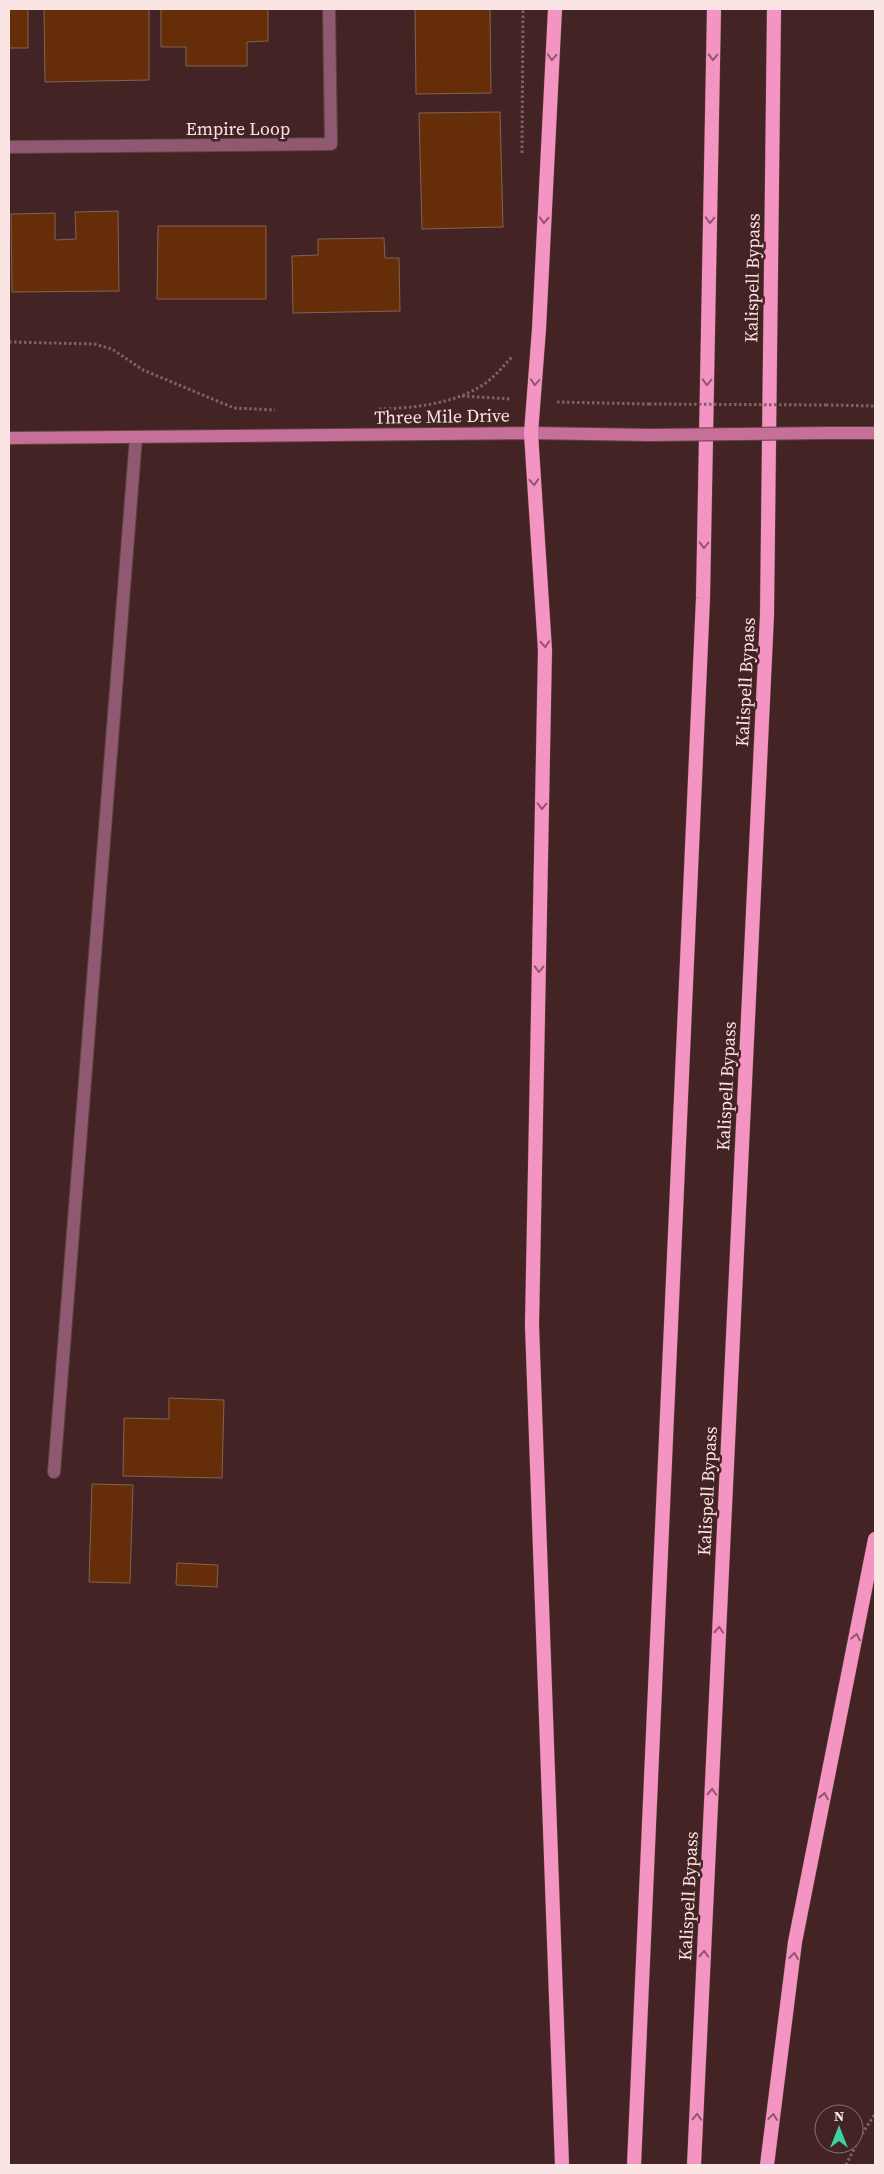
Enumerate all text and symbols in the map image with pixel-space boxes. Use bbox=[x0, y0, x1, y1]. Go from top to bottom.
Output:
one-way arrow bbox=[547, 54, 558, 62]
one-way arrow bbox=[708, 54, 718, 62]
street label: Empire Loop bbox=[186, 116, 290, 141]
street label: Kalispell Bypass bbox=[738, 213, 766, 343]
one-way arrow bbox=[538, 216, 549, 224]
one-way arrow bbox=[705, 216, 715, 224]
one-way arrow bbox=[530, 378, 541, 386]
one-way arrow bbox=[701, 379, 712, 387]
street label: Three Mile Drive bbox=[374, 402, 510, 430]
one-way arrow bbox=[529, 478, 540, 486]
one-way arrow bbox=[698, 541, 709, 549]
street label: Kalispell Bypass bbox=[729, 617, 761, 747]
one-way arrow bbox=[539, 640, 550, 648]
one-way arrow bbox=[537, 803, 547, 811]
one-way arrow bbox=[534, 965, 544, 973]
street label: Kalispell Bypass bbox=[710, 1021, 742, 1151]
street label: Kalispell Bypass bbox=[691, 1426, 723, 1556]
one-way arrow bbox=[714, 1625, 725, 1633]
one-way arrow bbox=[850, 1632, 861, 1641]
one-way arrow bbox=[706, 1788, 717, 1796]
one-way arrow bbox=[819, 1792, 829, 1801]
street label: Kalispell Bypass bbox=[672, 1831, 704, 1961]
one-way arrow bbox=[699, 1950, 710, 1958]
one-way arrow bbox=[788, 1951, 799, 1959]
north arrow bbox=[814, 2104, 864, 2154]
text: N bbox=[834, 2106, 844, 2126]
one-way arrow bbox=[691, 2112, 702, 2120]
one-way arrow bbox=[767, 2113, 778, 2121]

